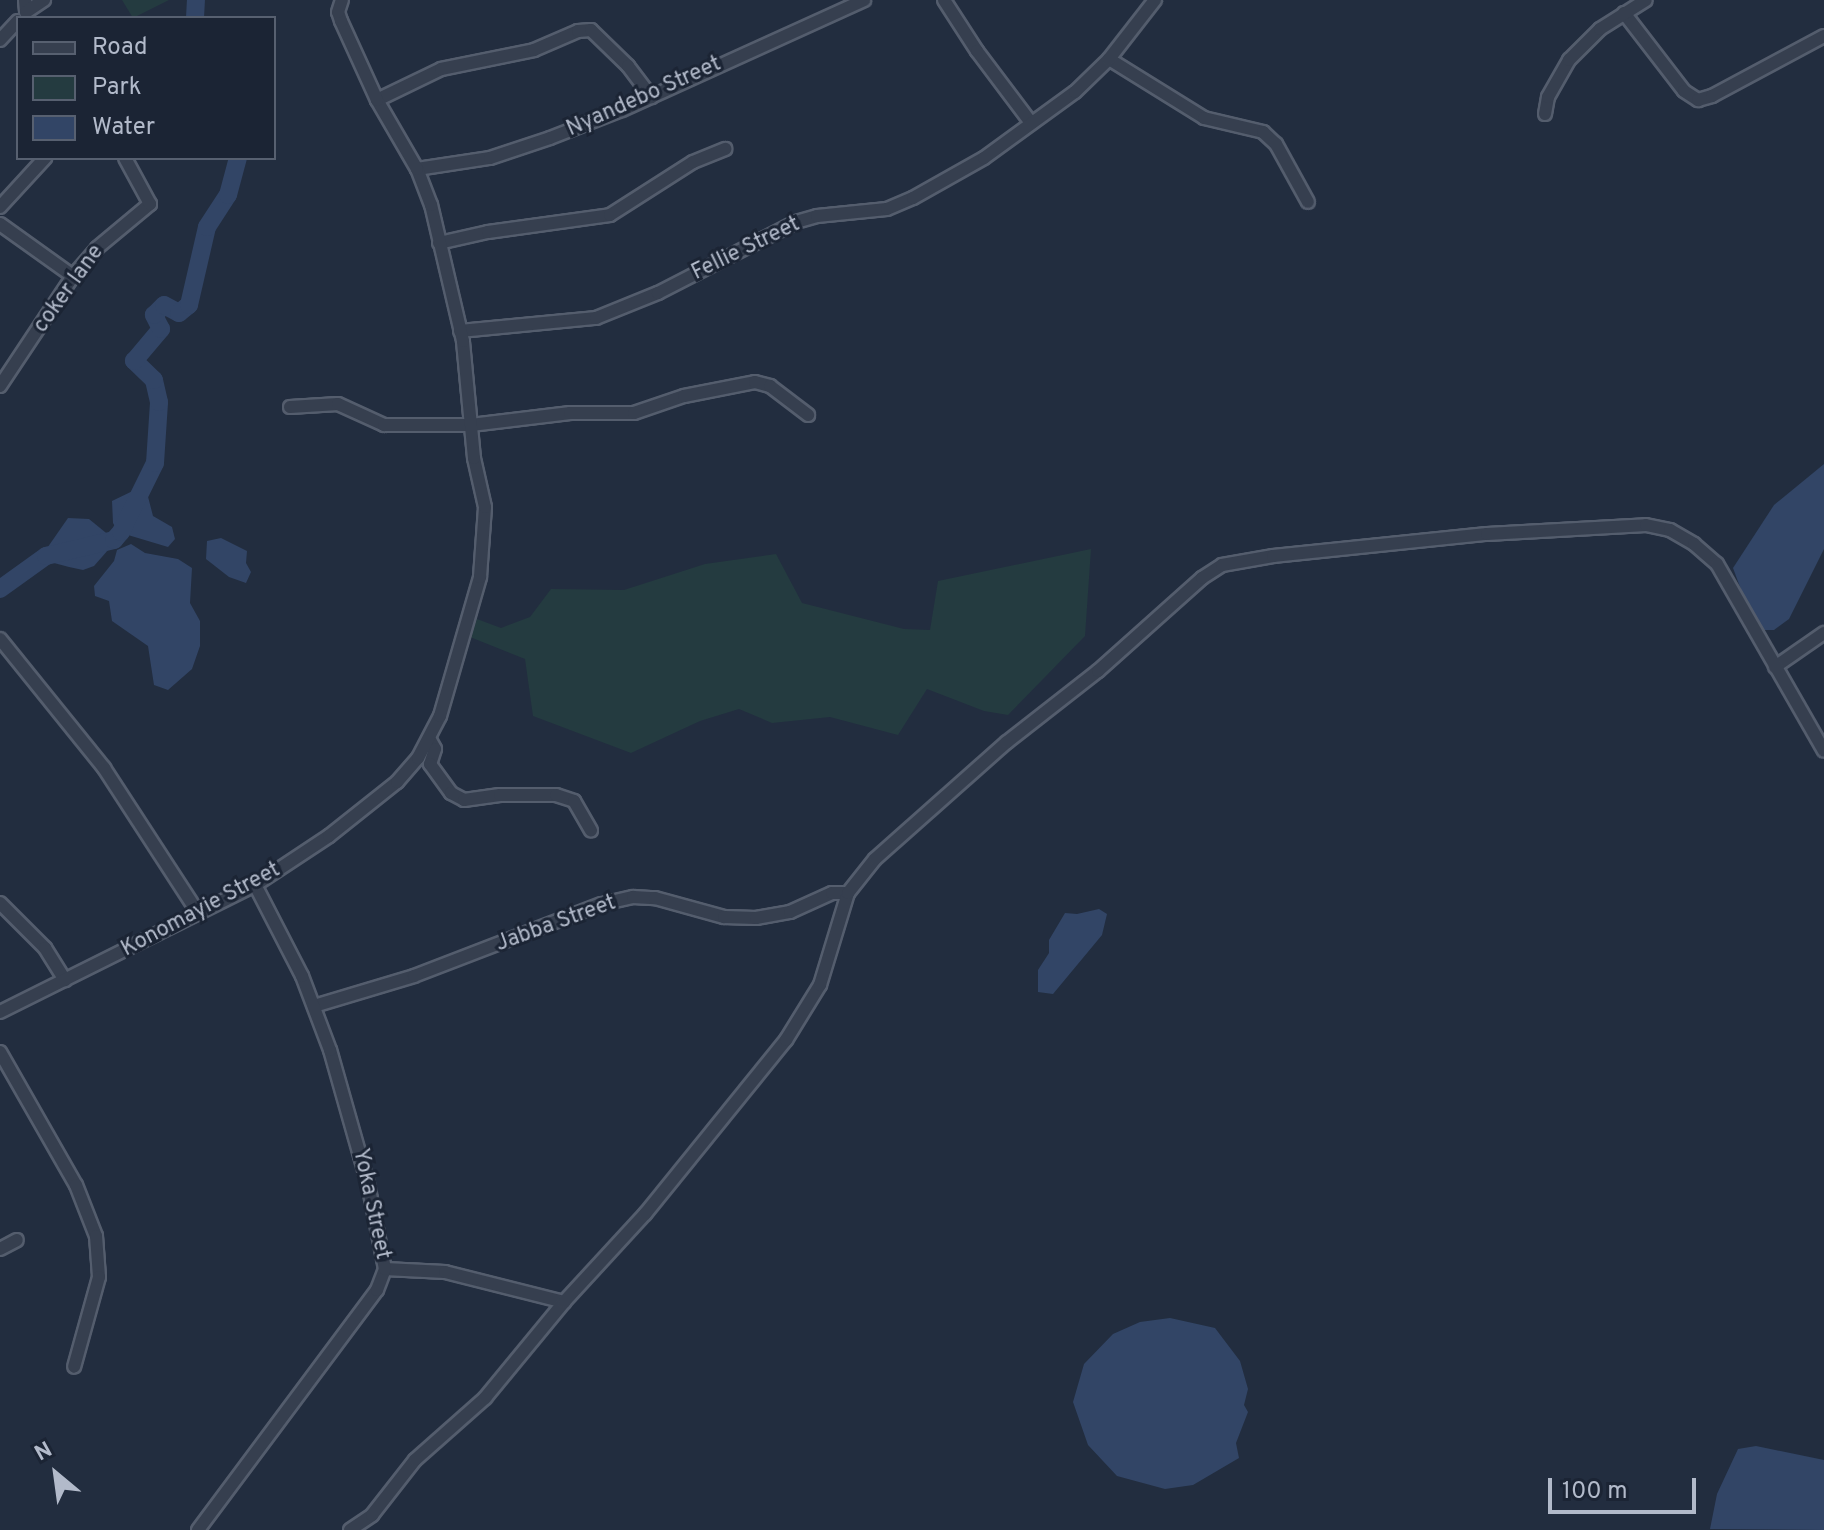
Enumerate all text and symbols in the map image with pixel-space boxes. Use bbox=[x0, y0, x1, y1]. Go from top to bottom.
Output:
legend bbox=[16, 16, 276, 160]
text: Road bbox=[92, 33, 148, 63]
street label: Nyandebo Street bbox=[563, 51, 725, 143]
text: Park bbox=[92, 73, 142, 103]
text: Water bbox=[92, 113, 155, 143]
street label: Fellie Street bbox=[688, 211, 804, 287]
street label: coker lane bbox=[28, 240, 110, 338]
street label: Konomayie Street bbox=[117, 857, 285, 963]
street label: Jabba Street bbox=[492, 890, 620, 958]
street label: Yoka Street bbox=[346, 1146, 396, 1262]
north arrow bbox=[16, 1434, 96, 1514]
text: N bbox=[31, 1437, 58, 1468]
scale bar bbox=[1552, 1462, 1700, 1512]
text: 100 m bbox=[1562, 1477, 1628, 1507]

